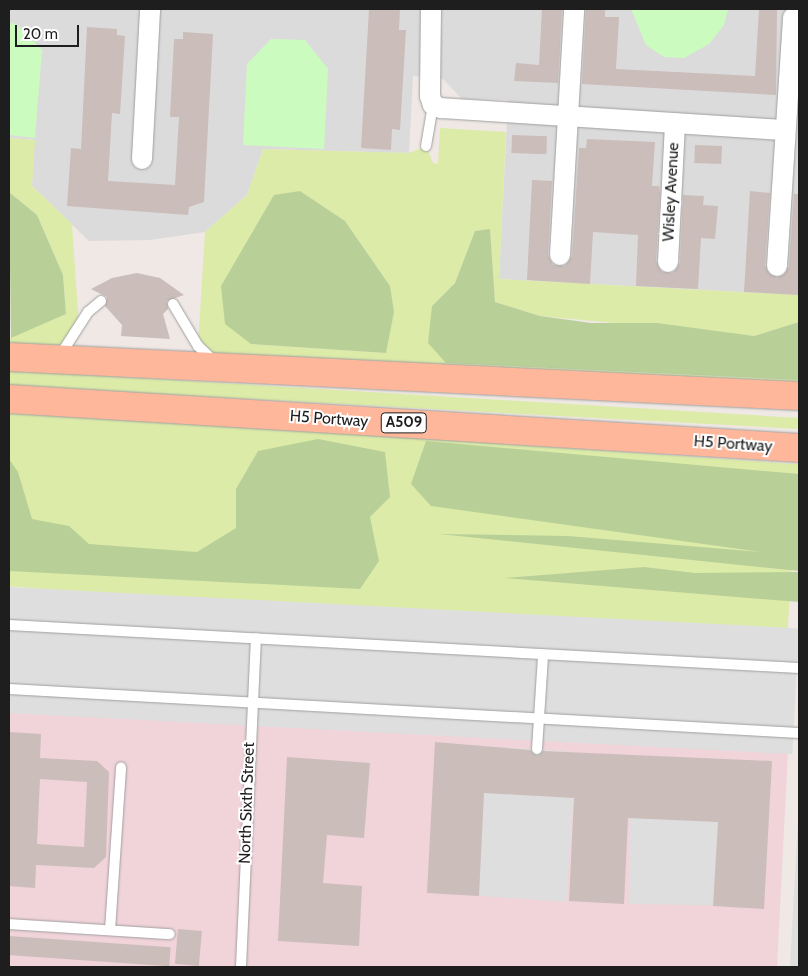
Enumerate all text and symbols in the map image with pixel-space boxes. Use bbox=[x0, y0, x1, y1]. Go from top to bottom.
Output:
scale bar bbox=[18, 15, 81, 47]
text: 20 m bbox=[23, 25, 58, 43]
street label: Wisley Avenue bbox=[659, 142, 683, 242]
street label: H5 Portway bbox=[289, 407, 369, 431]
road number: A509 bbox=[380, 410, 428, 436]
street label: H5 Portway bbox=[693, 432, 773, 456]
street label: North Sixth Street bbox=[235, 742, 259, 864]

